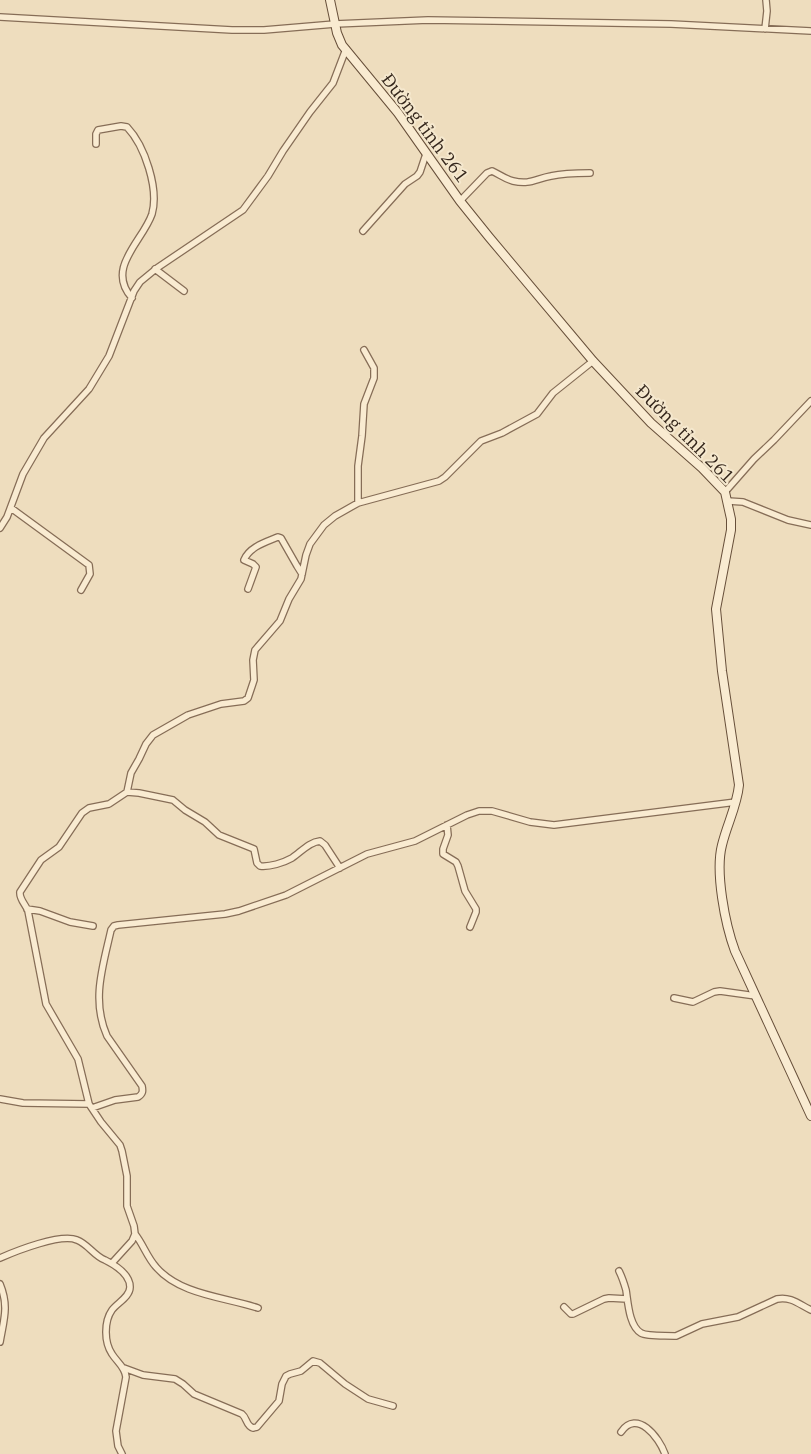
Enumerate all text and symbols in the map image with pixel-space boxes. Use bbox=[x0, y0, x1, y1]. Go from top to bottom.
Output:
street label: Đường tỉnh 261 bbox=[377, 69, 474, 187]
street label: Đường tỉnh 261 bbox=[631, 379, 740, 488]

